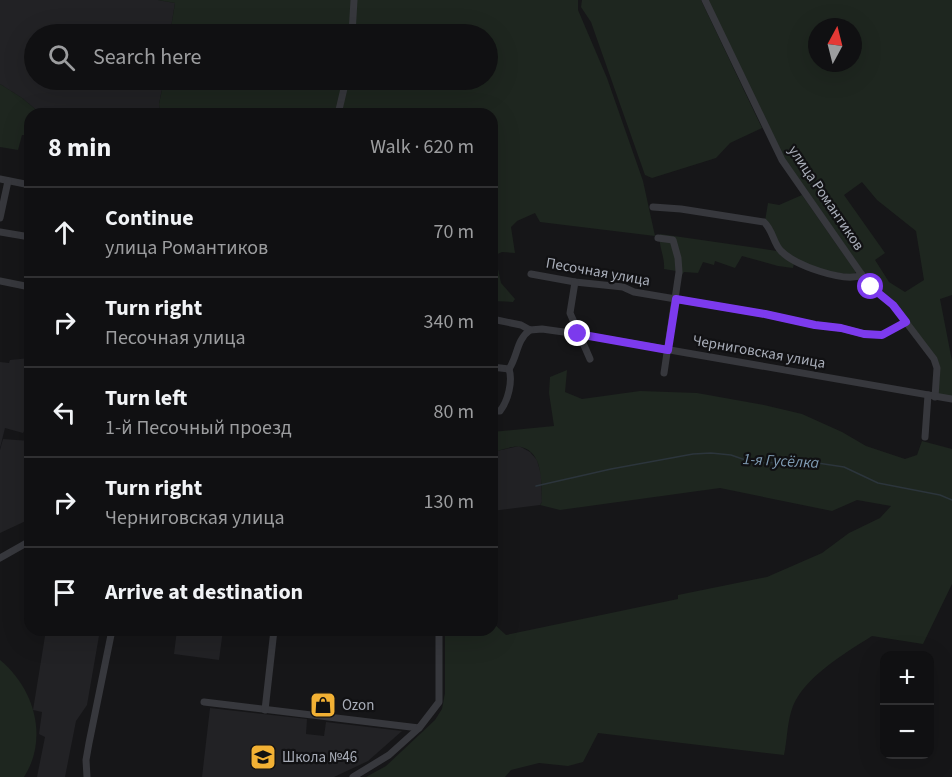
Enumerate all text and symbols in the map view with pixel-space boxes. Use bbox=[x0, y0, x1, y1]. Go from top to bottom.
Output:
north arrow bbox=[808, 18, 862, 72]
search box bbox=[24, 24, 498, 90]
icon: search bbox=[45, 41, 78, 74]
text: Search here bbox=[93, 41, 201, 73]
text: 8 min bbox=[48, 129, 111, 166]
text: Walk · 620 m bbox=[370, 133, 474, 161]
street label: улица Романтиков bbox=[783, 141, 869, 255]
text: Continue bbox=[105, 202, 194, 234]
icon: ahead bbox=[48, 216, 81, 249]
text: 70 m bbox=[434, 218, 474, 246]
text: улица Романтиков bbox=[105, 234, 268, 262]
street label: Песочная улица bbox=[544, 253, 652, 291]
route start bbox=[857, 273, 883, 299]
text: Turn right bbox=[105, 292, 202, 324]
icon: right bbox=[48, 306, 81, 339]
text: 340 m bbox=[424, 308, 474, 336]
route end bbox=[564, 320, 590, 346]
text: Песочная улица bbox=[105, 324, 246, 352]
street label: Черниговская улица bbox=[691, 330, 827, 374]
text: Turn left bbox=[105, 382, 187, 414]
icon: left bbox=[48, 396, 81, 429]
text: 80 m bbox=[434, 398, 474, 426]
text: 1-й Песочный проезд bbox=[105, 414, 292, 442]
water label: 1-я Гусёлка bbox=[742, 448, 820, 474]
text: Turn right bbox=[105, 472, 202, 504]
icon: right bbox=[48, 486, 81, 519]
text: 130 m bbox=[424, 488, 474, 516]
text: Черниговская улица bbox=[105, 504, 285, 532]
icon: arrive bbox=[48, 576, 81, 609]
text: Arrive at destination bbox=[105, 576, 303, 608]
map controls bbox=[880, 651, 934, 759]
button: + bbox=[880, 651, 934, 705]
shop icon: Ozon bbox=[308, 690, 338, 720]
place label: Ozon bbox=[342, 695, 374, 716]
button: − bbox=[880, 705, 934, 759]
school or university icon: Школа №46 bbox=[248, 742, 278, 772]
place label: Школа №46 bbox=[282, 747, 357, 768]

